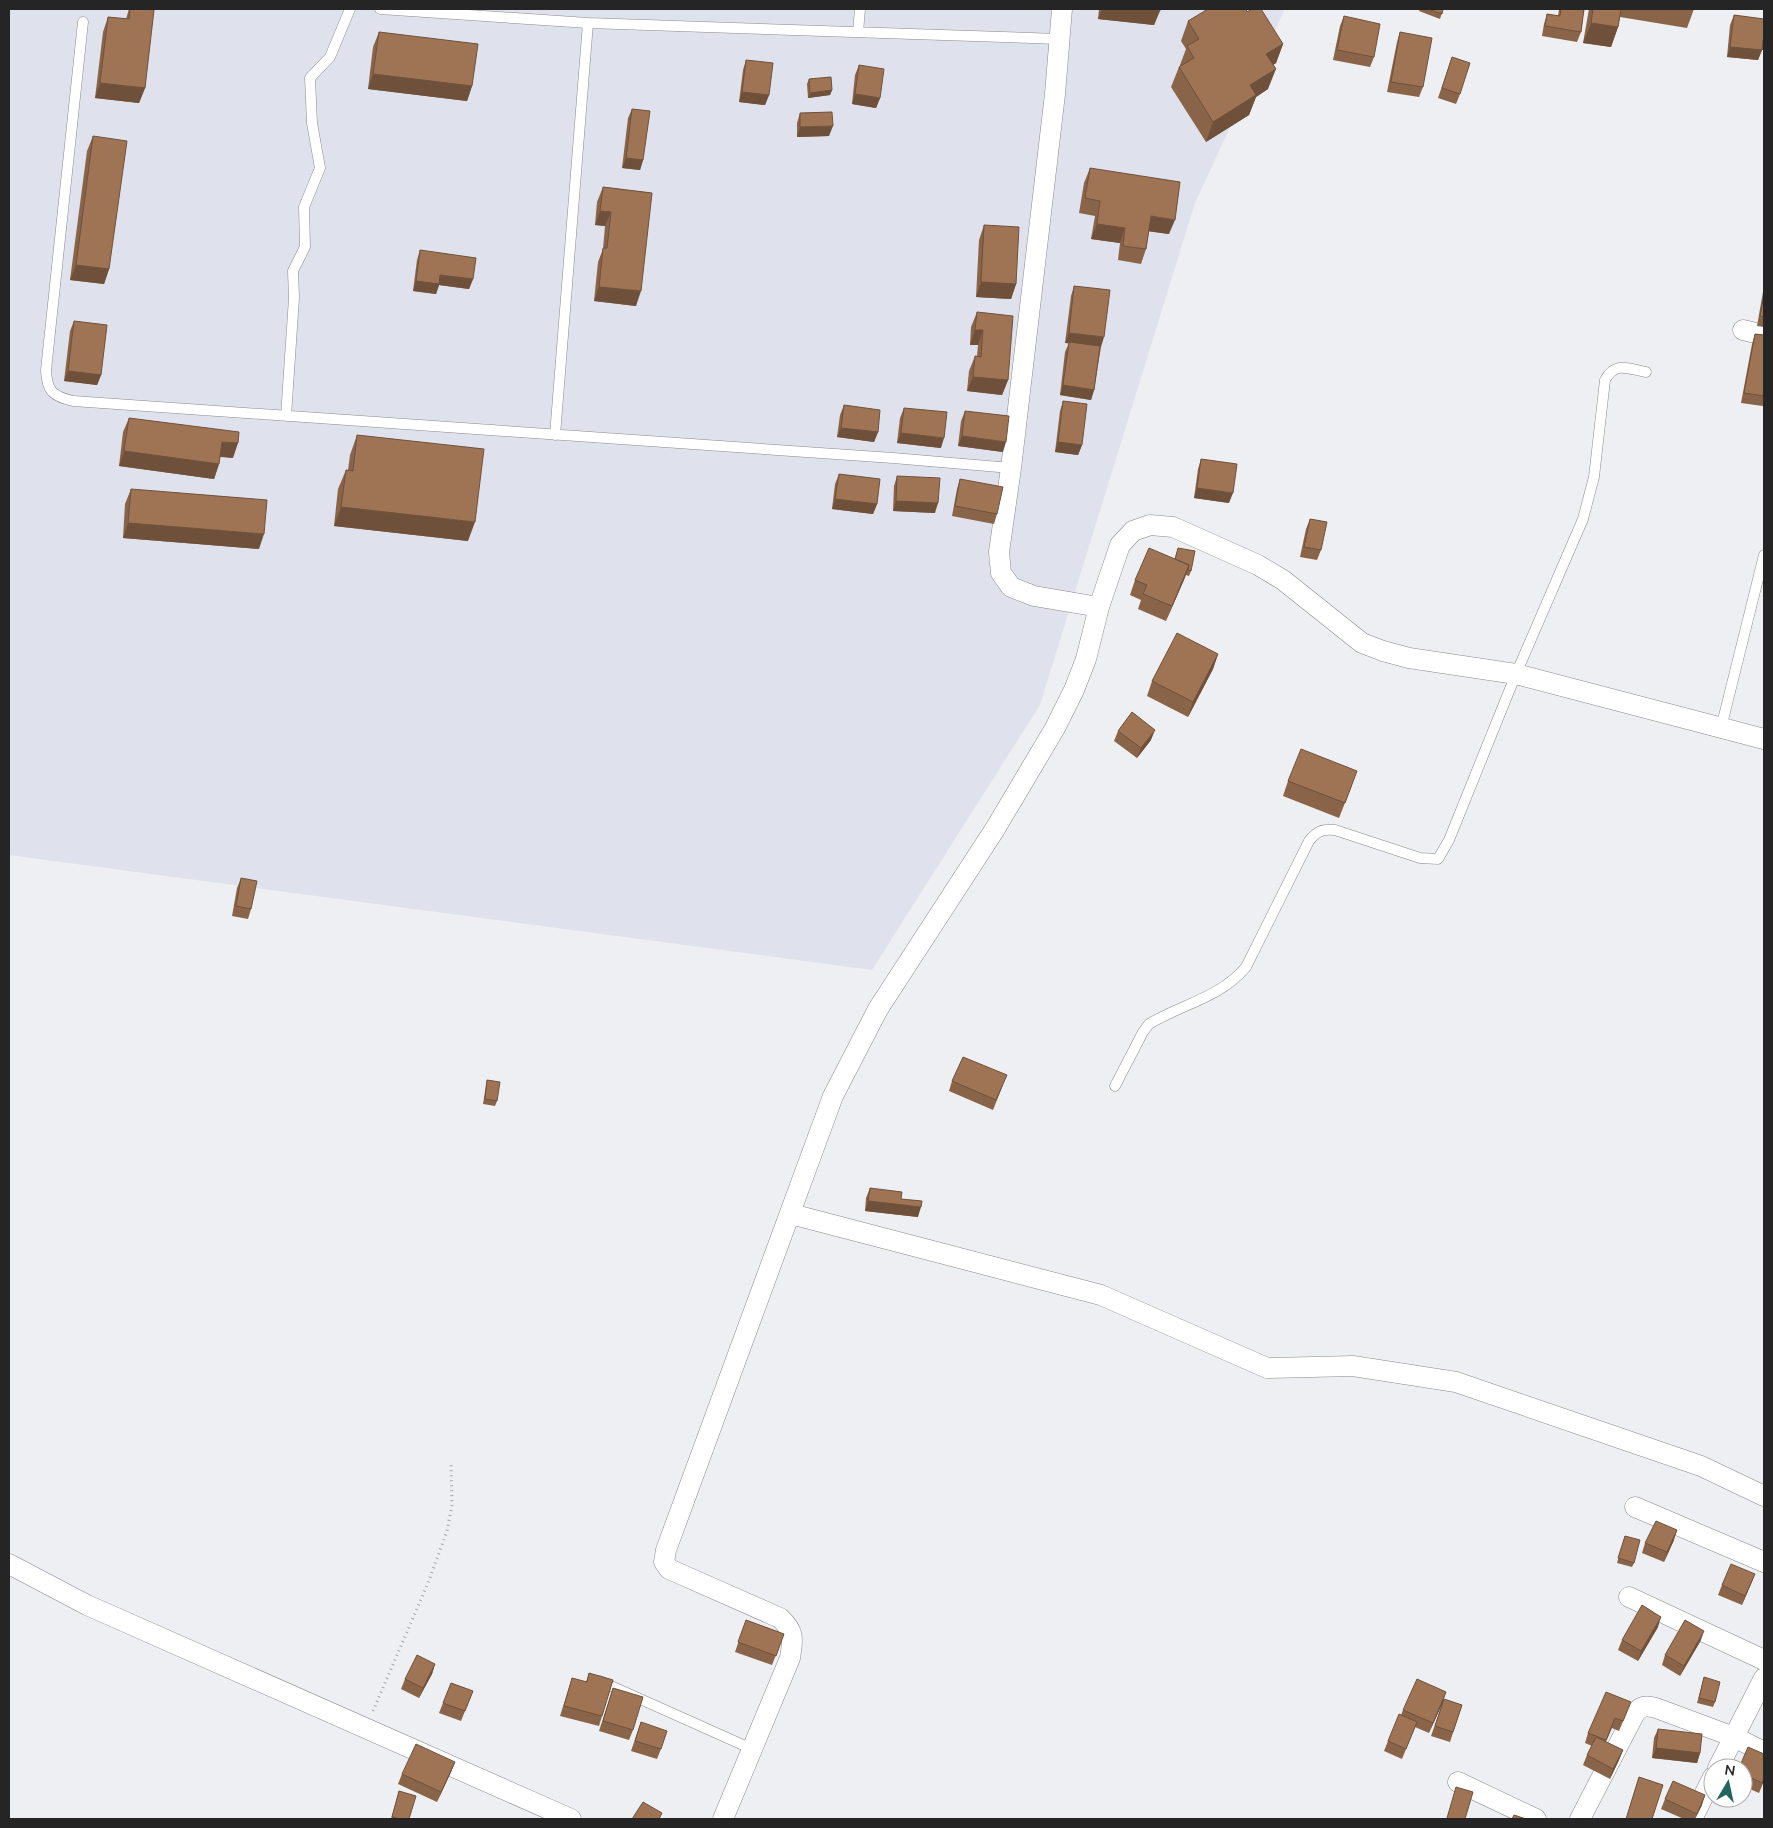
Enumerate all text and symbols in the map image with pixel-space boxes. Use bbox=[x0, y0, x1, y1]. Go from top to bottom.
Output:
north arrow bbox=[1703, 1758, 1753, 1808]
text: N bbox=[1723, 1760, 1737, 1780]

